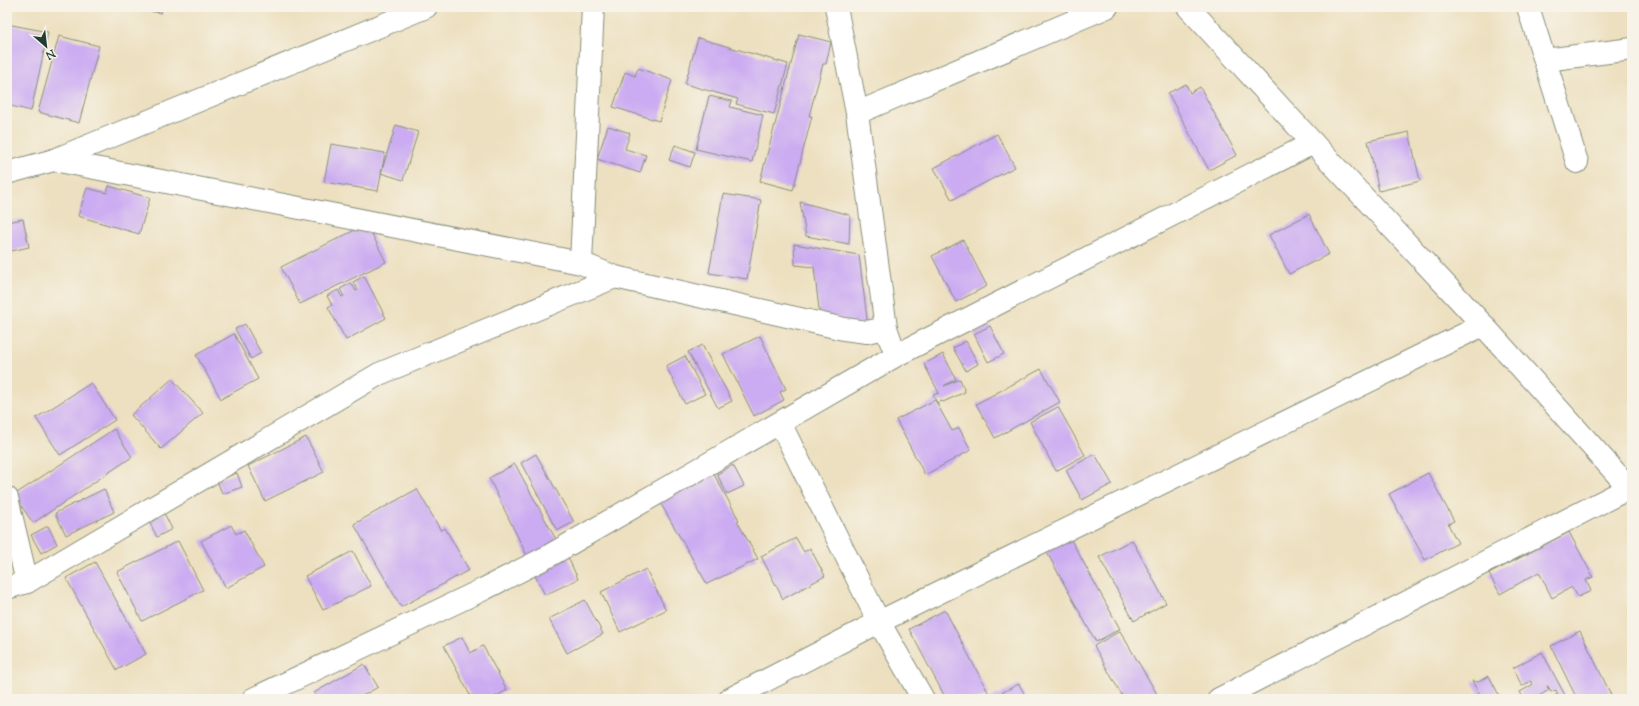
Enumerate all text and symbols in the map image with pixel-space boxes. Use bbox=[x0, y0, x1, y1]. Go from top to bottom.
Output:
north arrow bbox=[26, 26, 66, 66]
text: N bbox=[42, 44, 59, 63]

